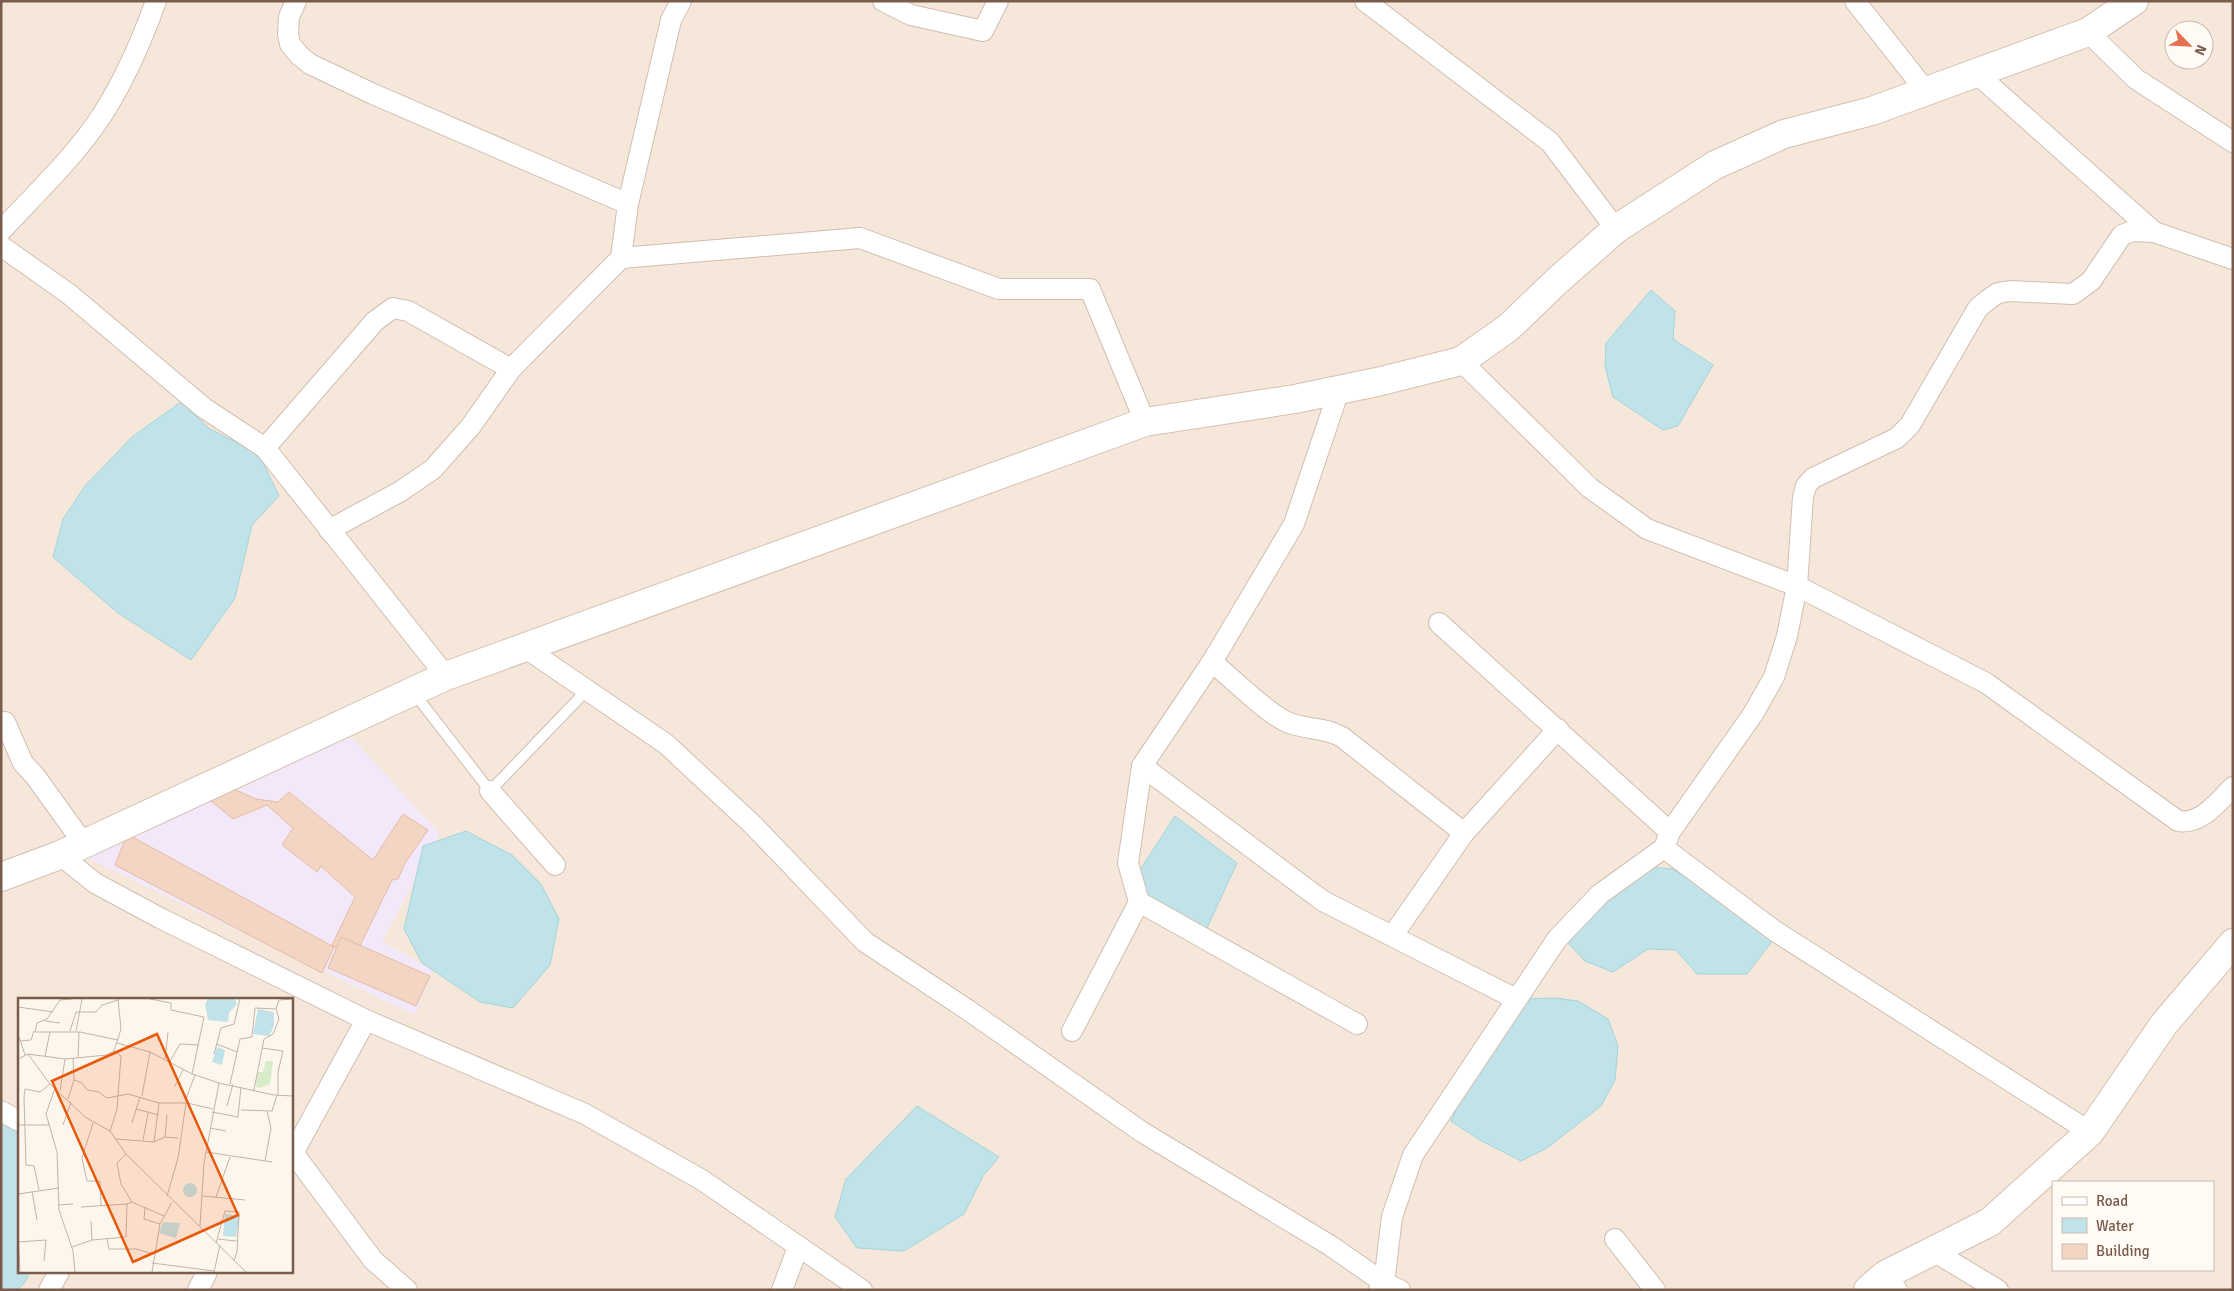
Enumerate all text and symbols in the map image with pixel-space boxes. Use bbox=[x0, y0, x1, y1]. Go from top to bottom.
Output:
north arrow bbox=[2164, 20, 2214, 70]
text: N bbox=[2191, 42, 2210, 58]
inset map bbox=[18, 998, 292, 1274]
legend bbox=[2052, 1181, 2214, 1271]
text: Road bbox=[2096, 1192, 2128, 1210]
text: Water bbox=[2096, 1217, 2134, 1235]
text: Building bbox=[2096, 1242, 2150, 1260]

